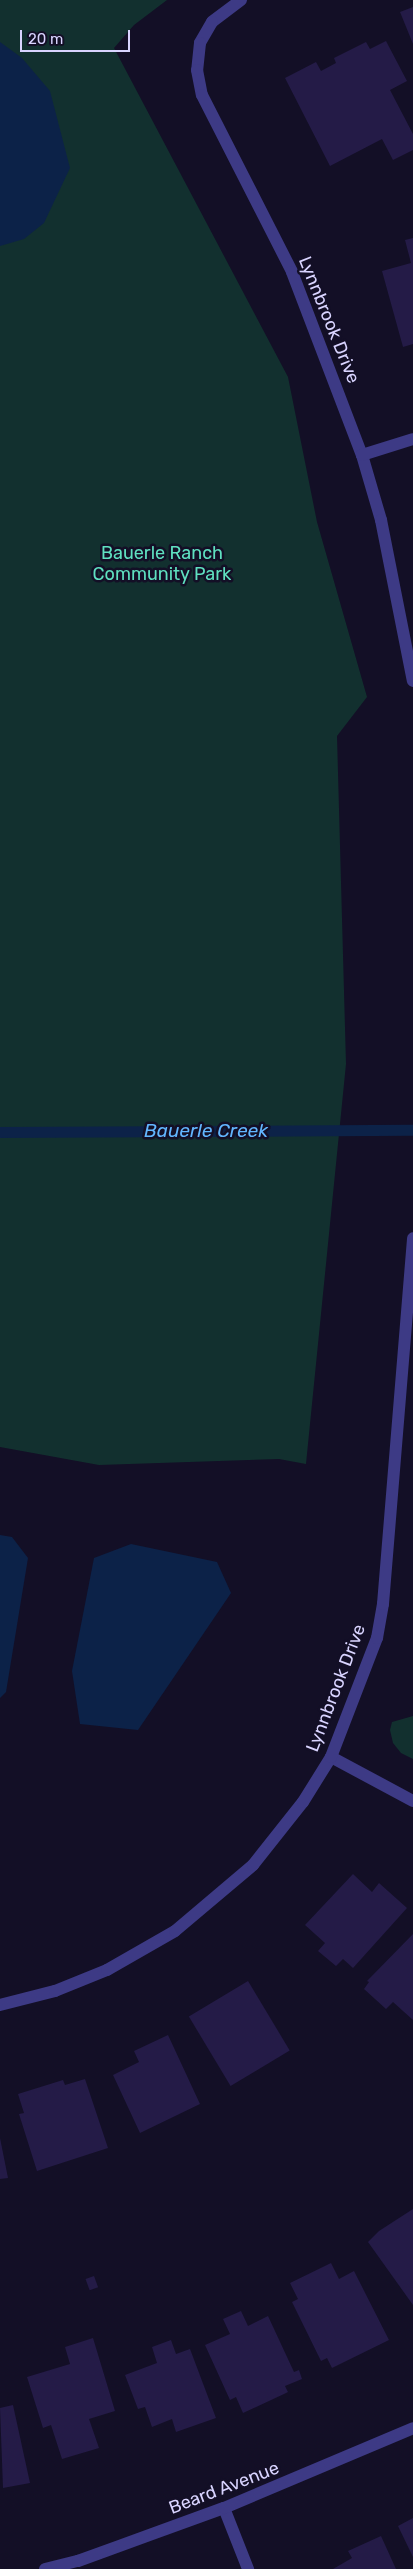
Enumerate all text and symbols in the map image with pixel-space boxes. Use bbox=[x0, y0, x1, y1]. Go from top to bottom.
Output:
scale bar bbox=[22, 20, 132, 52]
text: 20 m bbox=[28, 30, 63, 48]
street label: Lynnbrook Drive bbox=[294, 253, 364, 387]
park label: Bauerle Ranch Community Park bbox=[92, 543, 232, 586]
water label: Bauerle Creek bbox=[144, 1120, 268, 1142]
street label: Lynnbrook Drive bbox=[302, 1621, 370, 1755]
street label: Beard Avenue bbox=[166, 2457, 282, 2519]

